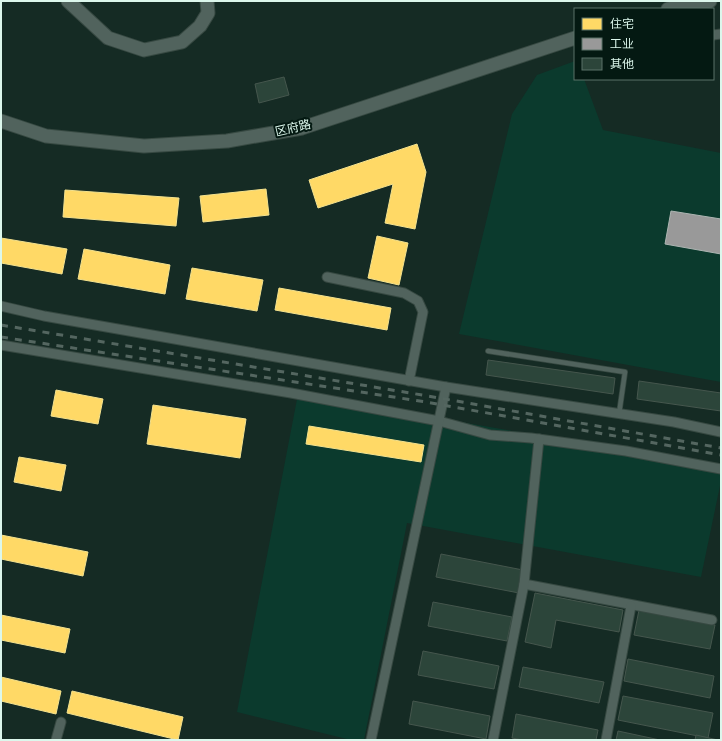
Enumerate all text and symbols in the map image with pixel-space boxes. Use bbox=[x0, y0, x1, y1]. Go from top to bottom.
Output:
legend bbox=[574, 8, 714, 80]
text: 住宅 bbox=[610, 16, 634, 30]
text: 工业 bbox=[610, 36, 634, 50]
text: 其他 bbox=[610, 56, 634, 70]
street label: 区府路 bbox=[274, 116, 312, 138]

